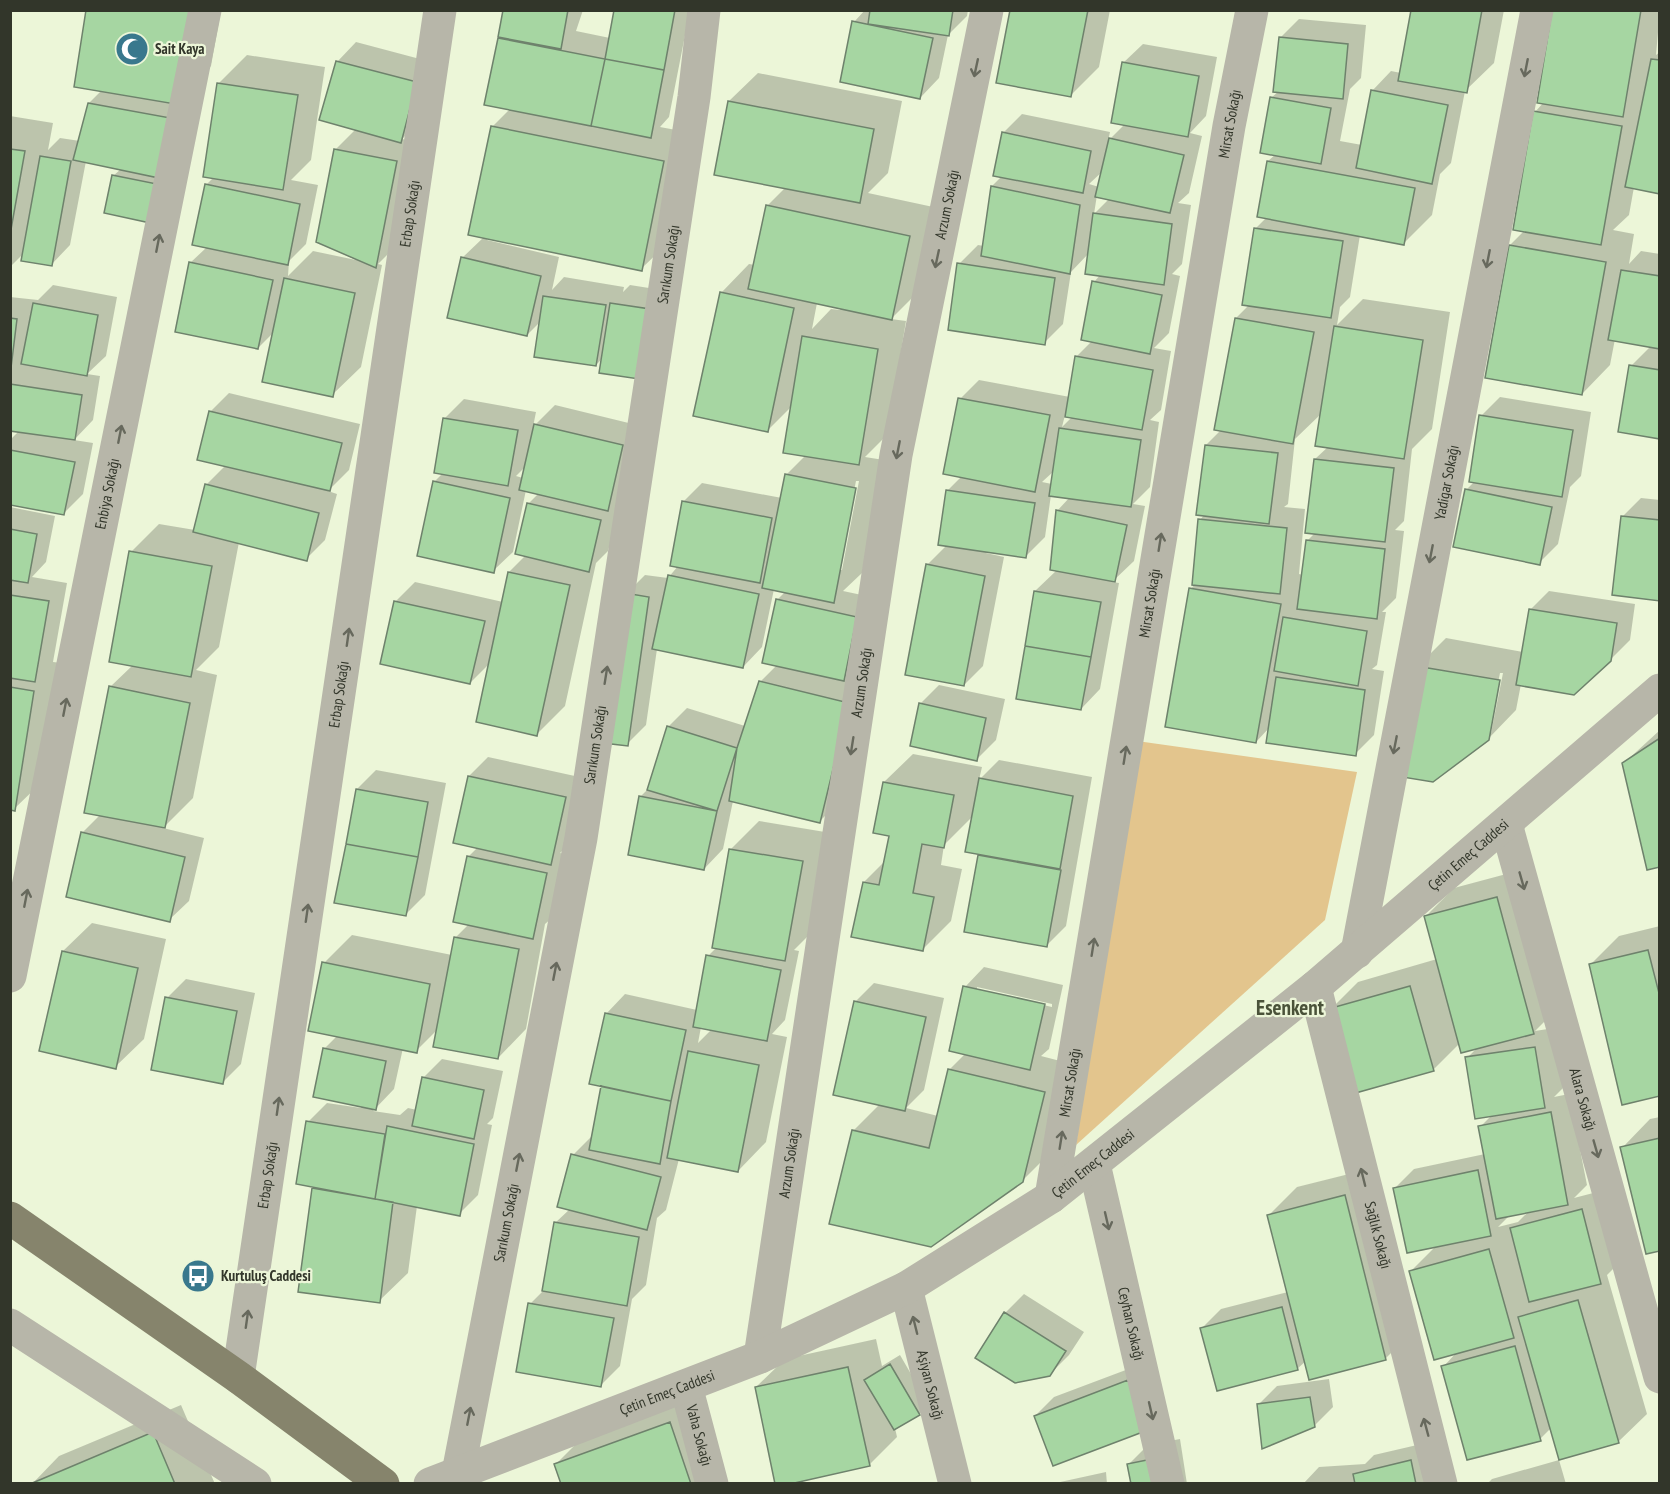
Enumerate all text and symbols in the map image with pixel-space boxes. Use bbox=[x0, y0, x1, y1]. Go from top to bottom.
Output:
mosque icon: Sait Kaya bbox=[114, 31, 150, 67]
place label: Sait Kaya bbox=[155, 39, 205, 58]
one-way arrow bbox=[969, 58, 981, 77]
one-way arrow bbox=[1520, 58, 1531, 77]
street label: Mirsat Sokağı bbox=[1214, 88, 1245, 160]
street label: Arzum Sokağı bbox=[930, 168, 963, 241]
street label: Erbap Sokağı bbox=[395, 179, 424, 248]
street label: Sarıkum Sokağı bbox=[653, 224, 683, 305]
one-way arrow bbox=[153, 233, 164, 253]
one-way arrow bbox=[930, 249, 942, 268]
one-way arrow bbox=[1482, 249, 1493, 269]
one-way arrow bbox=[115, 424, 126, 444]
one-way arrow bbox=[892, 440, 903, 459]
street label: Yadigar Sokağı bbox=[1430, 443, 1463, 522]
street label: Enbiya Sokağı bbox=[90, 456, 123, 531]
one-way arrow bbox=[1155, 532, 1166, 552]
one-way arrow bbox=[1426, 543, 1437, 563]
street label: Mirsat Sokağı bbox=[1134, 567, 1164, 639]
one-way arrow bbox=[342, 627, 353, 647]
street label: Arzum Sokağı bbox=[847, 646, 876, 719]
street label: Erbap Sokağı bbox=[324, 660, 353, 729]
one-way arrow bbox=[600, 666, 611, 686]
one-way arrow bbox=[60, 698, 71, 718]
street label: Sarıkum Sokağı bbox=[579, 704, 610, 786]
one-way arrow bbox=[1389, 735, 1400, 755]
one-way arrow bbox=[847, 736, 858, 756]
one-way arrow bbox=[1120, 746, 1131, 765]
street label: Çetin Emeç Caddesi bbox=[1424, 815, 1512, 895]
one-way arrow bbox=[1516, 871, 1528, 890]
one-way arrow bbox=[21, 889, 32, 909]
one-way arrow bbox=[301, 903, 312, 923]
one-way arrow bbox=[1088, 938, 1099, 958]
one-way arrow bbox=[550, 962, 561, 981]
district label: Esenkent bbox=[1256, 994, 1324, 1021]
street label: Mirsat Sokağı bbox=[1054, 1046, 1085, 1119]
street label: Alara Sokağı bbox=[1565, 1066, 1601, 1133]
one-way arrow bbox=[273, 1096, 284, 1116]
street label: Çetin Emeç Caddesi bbox=[1047, 1124, 1138, 1202]
street label: Arzum Sokağı bbox=[774, 1127, 803, 1199]
one-way arrow bbox=[1056, 1130, 1067, 1150]
street label: Erbap Sokağı bbox=[253, 1140, 282, 1210]
one-way arrow bbox=[1591, 1140, 1603, 1159]
one-way arrow bbox=[513, 1153, 524, 1173]
one-way arrow bbox=[1356, 1168, 1368, 1187]
street label: Sarıkum Sokağı bbox=[489, 1182, 523, 1263]
street label: Sağlık Sokağı bbox=[1361, 1199, 1396, 1271]
one-way arrow bbox=[1102, 1211, 1114, 1230]
bus stop icon: Kurtuluş Caddesi bbox=[180, 1258, 216, 1294]
place label: Kurtuluş Caddesi bbox=[221, 1266, 311, 1285]
street label: Ceyhan Sokağı bbox=[1114, 1285, 1149, 1362]
one-way arrow bbox=[241, 1310, 252, 1330]
one-way arrow bbox=[908, 1316, 920, 1335]
street label: Aşiyan Sokağı bbox=[913, 1348, 949, 1422]
street label: Çetin Emeç Caddesi bbox=[617, 1365, 717, 1419]
street label: Vaha Sokağı bbox=[682, 1401, 717, 1468]
one-way arrow bbox=[1146, 1401, 1157, 1421]
one-way arrow bbox=[464, 1406, 475, 1426]
one-way arrow bbox=[1420, 1418, 1431, 1437]

